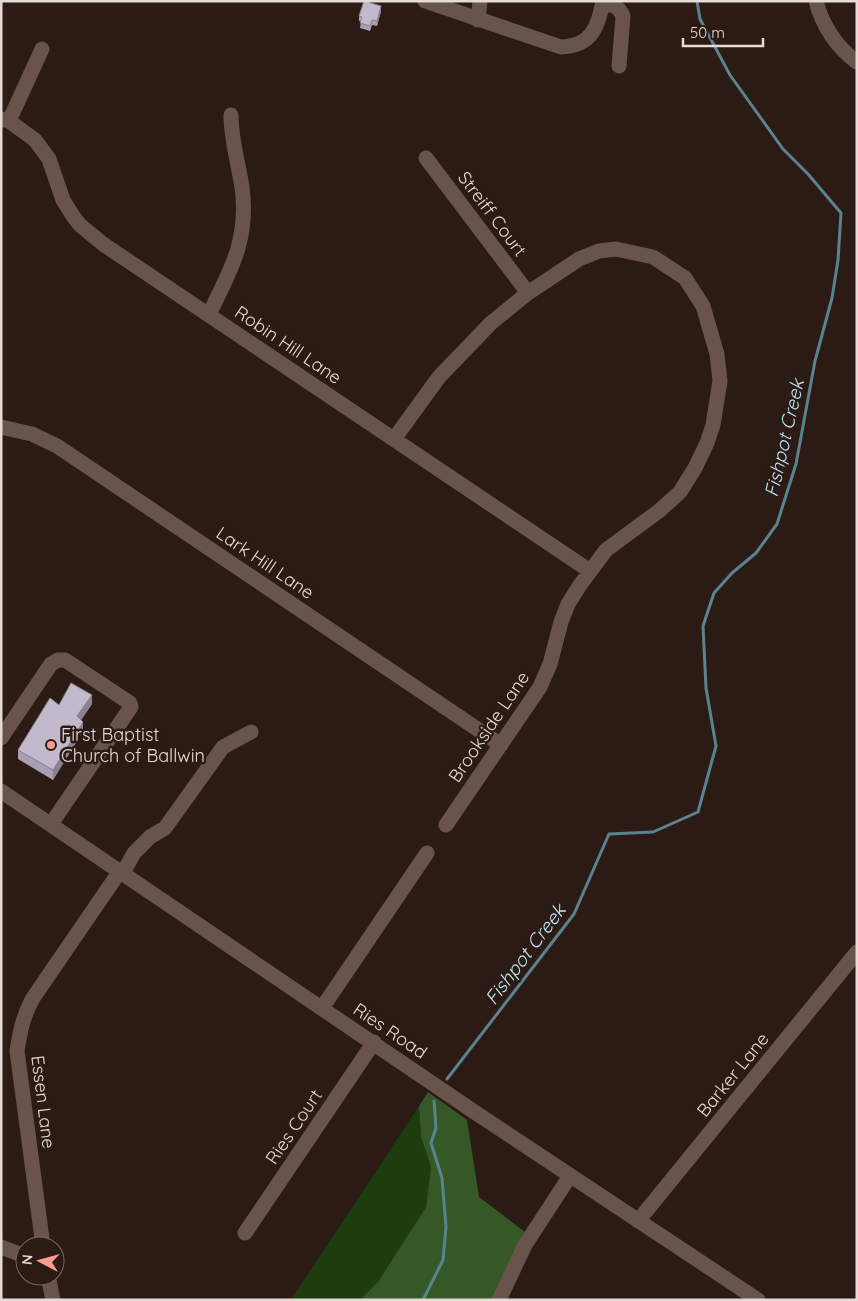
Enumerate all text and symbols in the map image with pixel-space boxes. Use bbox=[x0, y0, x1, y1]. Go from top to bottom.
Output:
scale bar bbox=[683, 15, 763, 47]
text: 50 m bbox=[690, 23, 725, 42]
street label: Streiff Court bbox=[453, 167, 532, 261]
street label: Robin Hill Lane bbox=[230, 300, 346, 389]
water label: Fishpot Creek bbox=[759, 375, 810, 499]
street label: Lark Hill Lane bbox=[212, 521, 319, 604]
street label: Brookside Lane bbox=[443, 667, 534, 787]
place label: First Baptist Church of Ballwin bbox=[61, 723, 205, 767]
marker: First Baptist Church of Ballwin bbox=[45, 739, 57, 751]
water label: Fishpot Creek bbox=[479, 897, 572, 1009]
street label: Ries Road bbox=[349, 998, 432, 1064]
street label: Barker Lane bbox=[692, 1028, 774, 1122]
street label: Essen Lane bbox=[26, 1054, 61, 1150]
street label: Ries Court bbox=[260, 1085, 327, 1169]
north arrow bbox=[15, 1236, 65, 1286]
text: N bbox=[18, 1254, 37, 1266]

